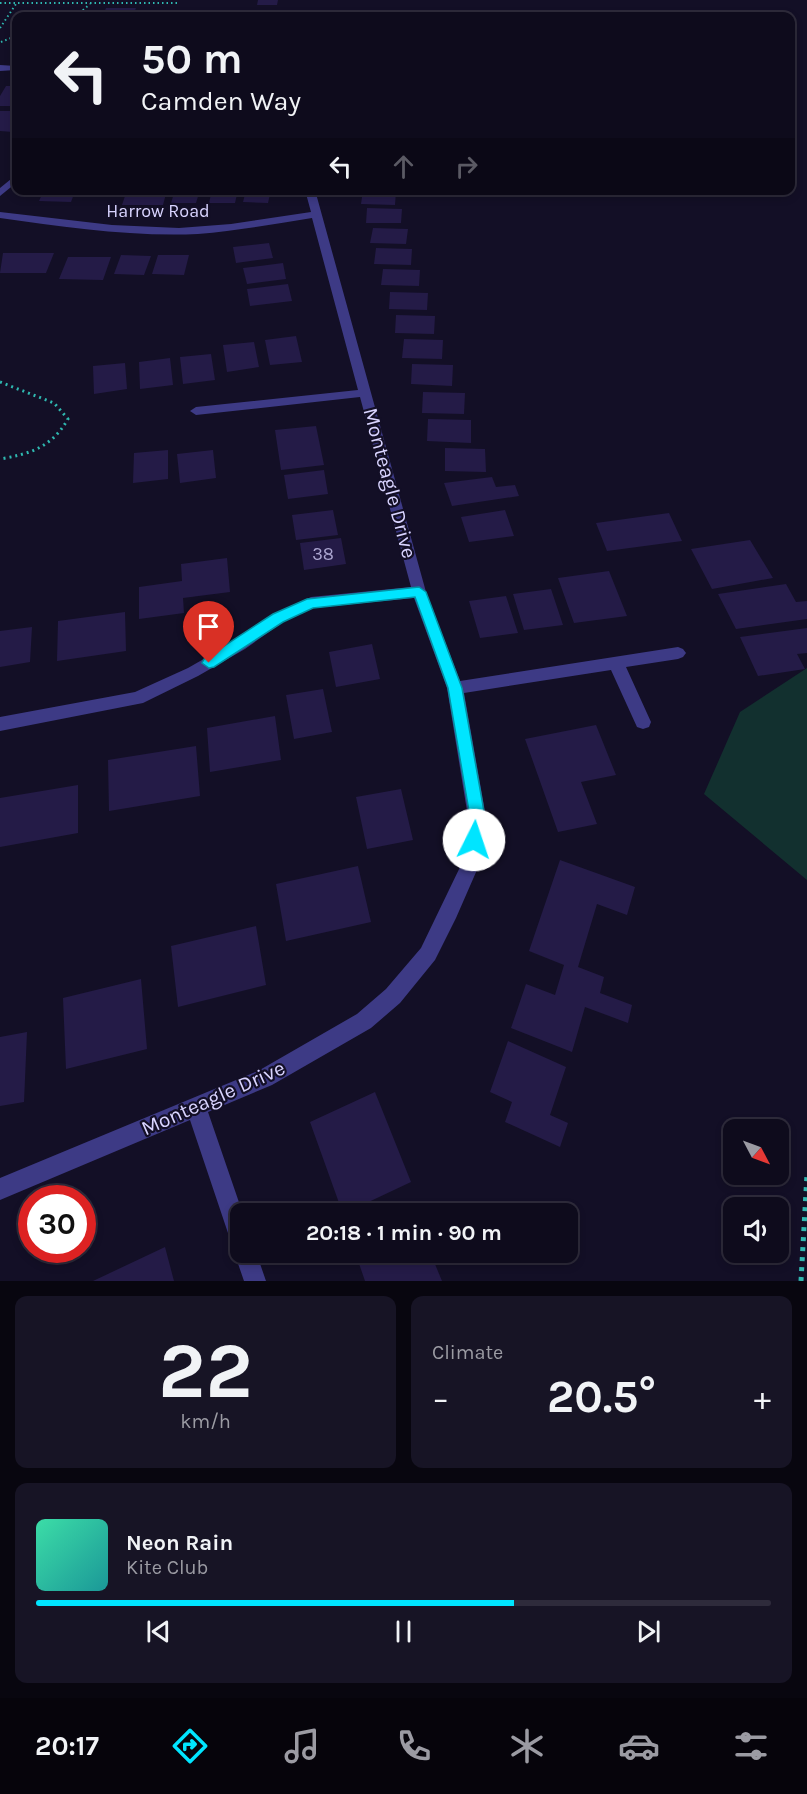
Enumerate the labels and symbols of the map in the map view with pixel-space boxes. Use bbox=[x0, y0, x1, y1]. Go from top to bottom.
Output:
street label: Harrow Road bbox=[106, 200, 210, 222]
street label: Monteagle Drive bbox=[358, 405, 422, 561]
house number: 38 bbox=[312, 543, 334, 565]
pin bbox=[183, 601, 234, 663]
position arrow bbox=[442, 808, 506, 872]
street label: Monteagle Drive bbox=[137, 1056, 289, 1140]
north arrow bbox=[723, 1119, 789, 1185]
speed limit sign: 30 bbox=[18, 1185, 96, 1263]

